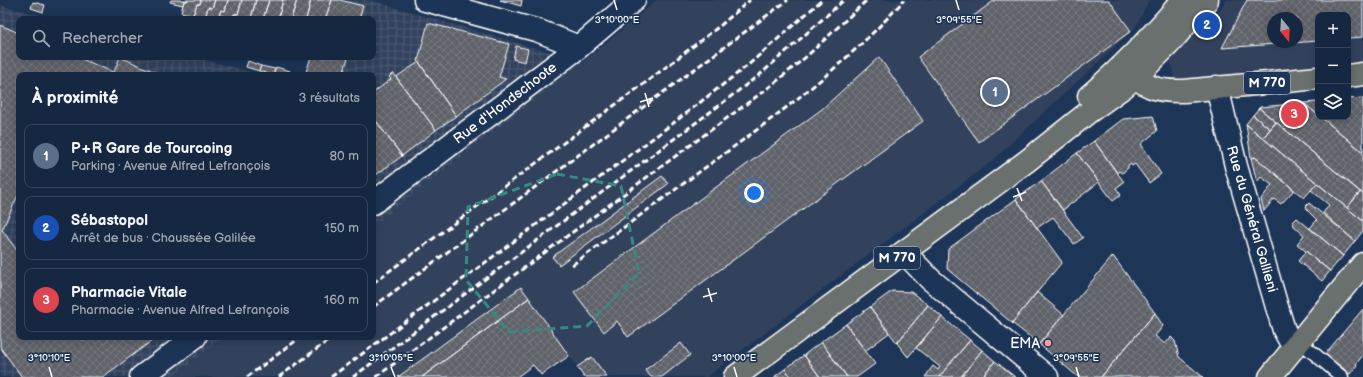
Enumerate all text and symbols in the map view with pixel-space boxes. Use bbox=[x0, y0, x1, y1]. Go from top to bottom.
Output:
pin: 2 bbox=[1194, 10, 1220, 40]
north arrow bbox=[1267, 12, 1303, 48]
map controls bbox=[1315, 12, 1351, 120]
button: + bbox=[1315, 12, 1351, 48]
text: 3°10'00"E bbox=[595, 14, 640, 26]
text: 3°09'55"E bbox=[936, 14, 983, 26]
search box bbox=[16, 16, 376, 60]
icon: search bbox=[30, 27, 52, 49]
text: Rechercher bbox=[62, 29, 142, 48]
button: − bbox=[1315, 48, 1351, 84]
street label: Rue d'Hondschoote bbox=[450, 59, 560, 147]
road number: M 770 bbox=[1244, 72, 1290, 94]
pin: 1 bbox=[982, 77, 1008, 107]
button: layers bbox=[1315, 84, 1351, 120]
text: À proximité bbox=[32, 88, 118, 108]
text: 3 résultats bbox=[298, 90, 360, 106]
pin: 3 bbox=[1281, 99, 1307, 129]
text: P+R Gare de Tourcoing bbox=[71, 139, 232, 158]
street label: Rue du Général Gallieni bbox=[1223, 144, 1281, 294]
text: 1 bbox=[43, 148, 49, 164]
text: 80 m bbox=[330, 148, 359, 164]
text: Parking · Avenue Alfred Lefrançois bbox=[71, 158, 270, 174]
your location bbox=[744, 183, 764, 203]
text: Sébastopol bbox=[71, 211, 148, 230]
text: 2 bbox=[42, 220, 50, 236]
text: 150 m bbox=[325, 220, 359, 236]
text: Arrêt de bus · Chaussée Galilée bbox=[71, 230, 256, 246]
road number: M 770 bbox=[874, 247, 920, 269]
text: Pharmacie Vitale bbox=[71, 283, 187, 302]
text: 3 bbox=[42, 292, 50, 308]
text: 160 m bbox=[324, 292, 359, 308]
text: Pharmacie · Avenue Alfred Lefrançois bbox=[71, 302, 289, 318]
place label: EMA bbox=[1010, 335, 1040, 352]
marker: EMA bbox=[1043, 338, 1053, 348]
text: 3°10'10"E bbox=[28, 352, 71, 364]
text: 3°10'05"E bbox=[369, 352, 414, 364]
text: 3°10'00"E bbox=[712, 352, 757, 364]
text: 3°09'55"E bbox=[1053, 352, 1100, 364]

